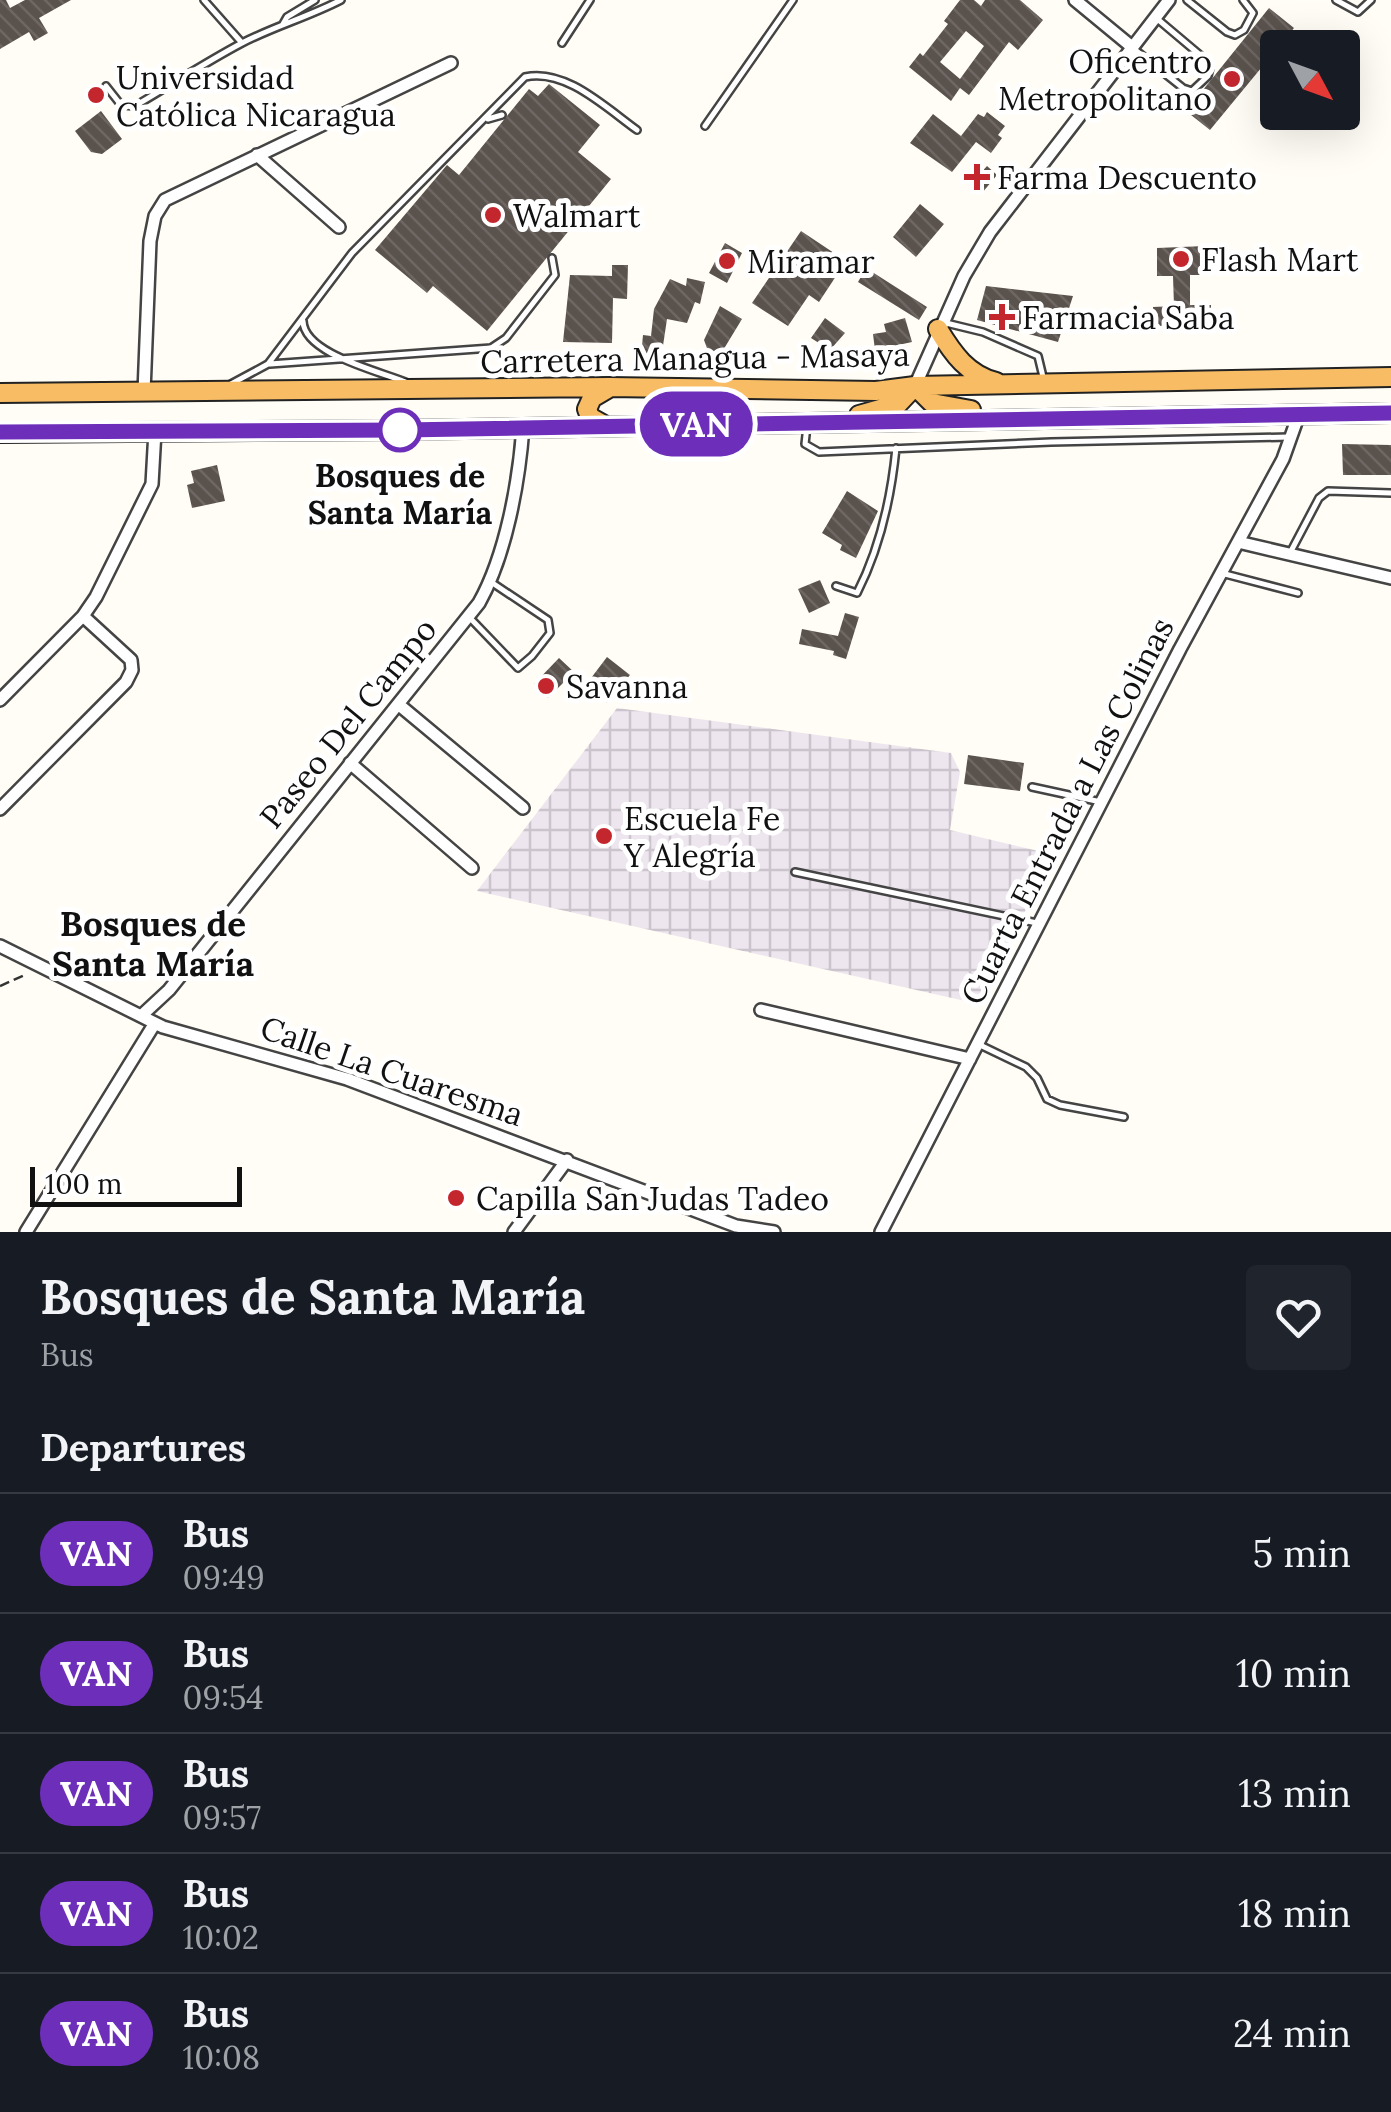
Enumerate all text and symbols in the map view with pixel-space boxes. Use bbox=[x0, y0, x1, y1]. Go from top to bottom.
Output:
north arrow bbox=[1260, 30, 1360, 130]
map controls bbox=[1260, 30, 1360, 130]
place label: Oficentro Metropolitano bbox=[998, 41, 1212, 119]
place label: Universidad Católica Nicaragua bbox=[116, 57, 396, 135]
marker: Oficentro Metropolitano bbox=[1221, 68, 1243, 90]
marker: Universidad Católica Nicaragua bbox=[85, 84, 107, 106]
place label: Farma Descuento bbox=[997, 157, 1257, 198]
marker: Farma Descuento bbox=[966, 166, 988, 188]
place label: Walmart bbox=[513, 195, 641, 236]
marker: Walmart bbox=[482, 204, 504, 226]
place label: Flash Mart bbox=[1201, 239, 1359, 280]
place label: Miramar bbox=[747, 241, 875, 282]
marker: Flash Mart bbox=[1170, 248, 1192, 270]
marker: Miramar bbox=[716, 250, 738, 272]
place label: Farmacia Saba bbox=[1022, 297, 1234, 338]
marker: Farmacia Saba bbox=[991, 306, 1013, 328]
street label: Carretera Managua - Masaya bbox=[480, 334, 910, 382]
line badge: VAN bbox=[638, 392, 754, 456]
text: VAN bbox=[660, 402, 732, 447]
marker: Bosques de Santa María bbox=[379, 409, 421, 451]
place label: Bosques de Santa María bbox=[308, 455, 493, 533]
street label: Paseo Del Campo bbox=[251, 610, 445, 836]
street label: Cuarta Entrada a Las Colinas bbox=[951, 611, 1183, 1011]
place label: Savanna bbox=[566, 666, 688, 707]
marker: Savanna bbox=[535, 675, 557, 697]
place label: Escuela Fe Y Alegría bbox=[623, 798, 780, 876]
marker: Escuela Fe Y Alegría bbox=[593, 825, 615, 847]
district label: Bosques de Santa María bbox=[52, 901, 254, 986]
street label: Calle La Cuaresma bbox=[255, 1007, 529, 1135]
scale bar bbox=[30, 1162, 242, 1206]
text: 100 m bbox=[45, 1166, 122, 1202]
place label: Capilla San Judas Tadeo bbox=[476, 1178, 829, 1219]
marker: Capilla San Judas Tadeo bbox=[445, 1187, 467, 1209]
button: heart bbox=[1246, 1265, 1351, 1370]
text: Bosques de Santa María bbox=[40, 1266, 585, 1327]
text: Bus bbox=[40, 1334, 94, 1375]
text: Departures bbox=[40, 1423, 246, 1471]
text: Bus bbox=[183, 1509, 249, 1557]
text: 5 min bbox=[1253, 1529, 1351, 1577]
text: VAN bbox=[60, 1531, 133, 1576]
text: 09:49 bbox=[183, 1557, 265, 1598]
text: Bus bbox=[183, 1629, 249, 1677]
text: 10 min bbox=[1236, 1649, 1351, 1697]
text: VAN bbox=[60, 1651, 133, 1696]
text: 09:54 bbox=[183, 1677, 264, 1718]
text: Bus bbox=[183, 1749, 249, 1797]
text: 13 min bbox=[1238, 1769, 1351, 1817]
text: VAN bbox=[60, 1771, 133, 1816]
text: 09:57 bbox=[183, 1797, 261, 1838]
text: Bus bbox=[183, 1869, 249, 1917]
text: 18 min bbox=[1238, 1889, 1351, 1937]
text: VAN bbox=[60, 1891, 133, 1936]
text: 10:02 bbox=[183, 1917, 259, 1958]
text: Bus bbox=[183, 1989, 249, 2037]
text: 24 min bbox=[1233, 2009, 1351, 2057]
text: VAN bbox=[60, 2011, 133, 2056]
text: 10:08 bbox=[183, 2037, 260, 2078]

